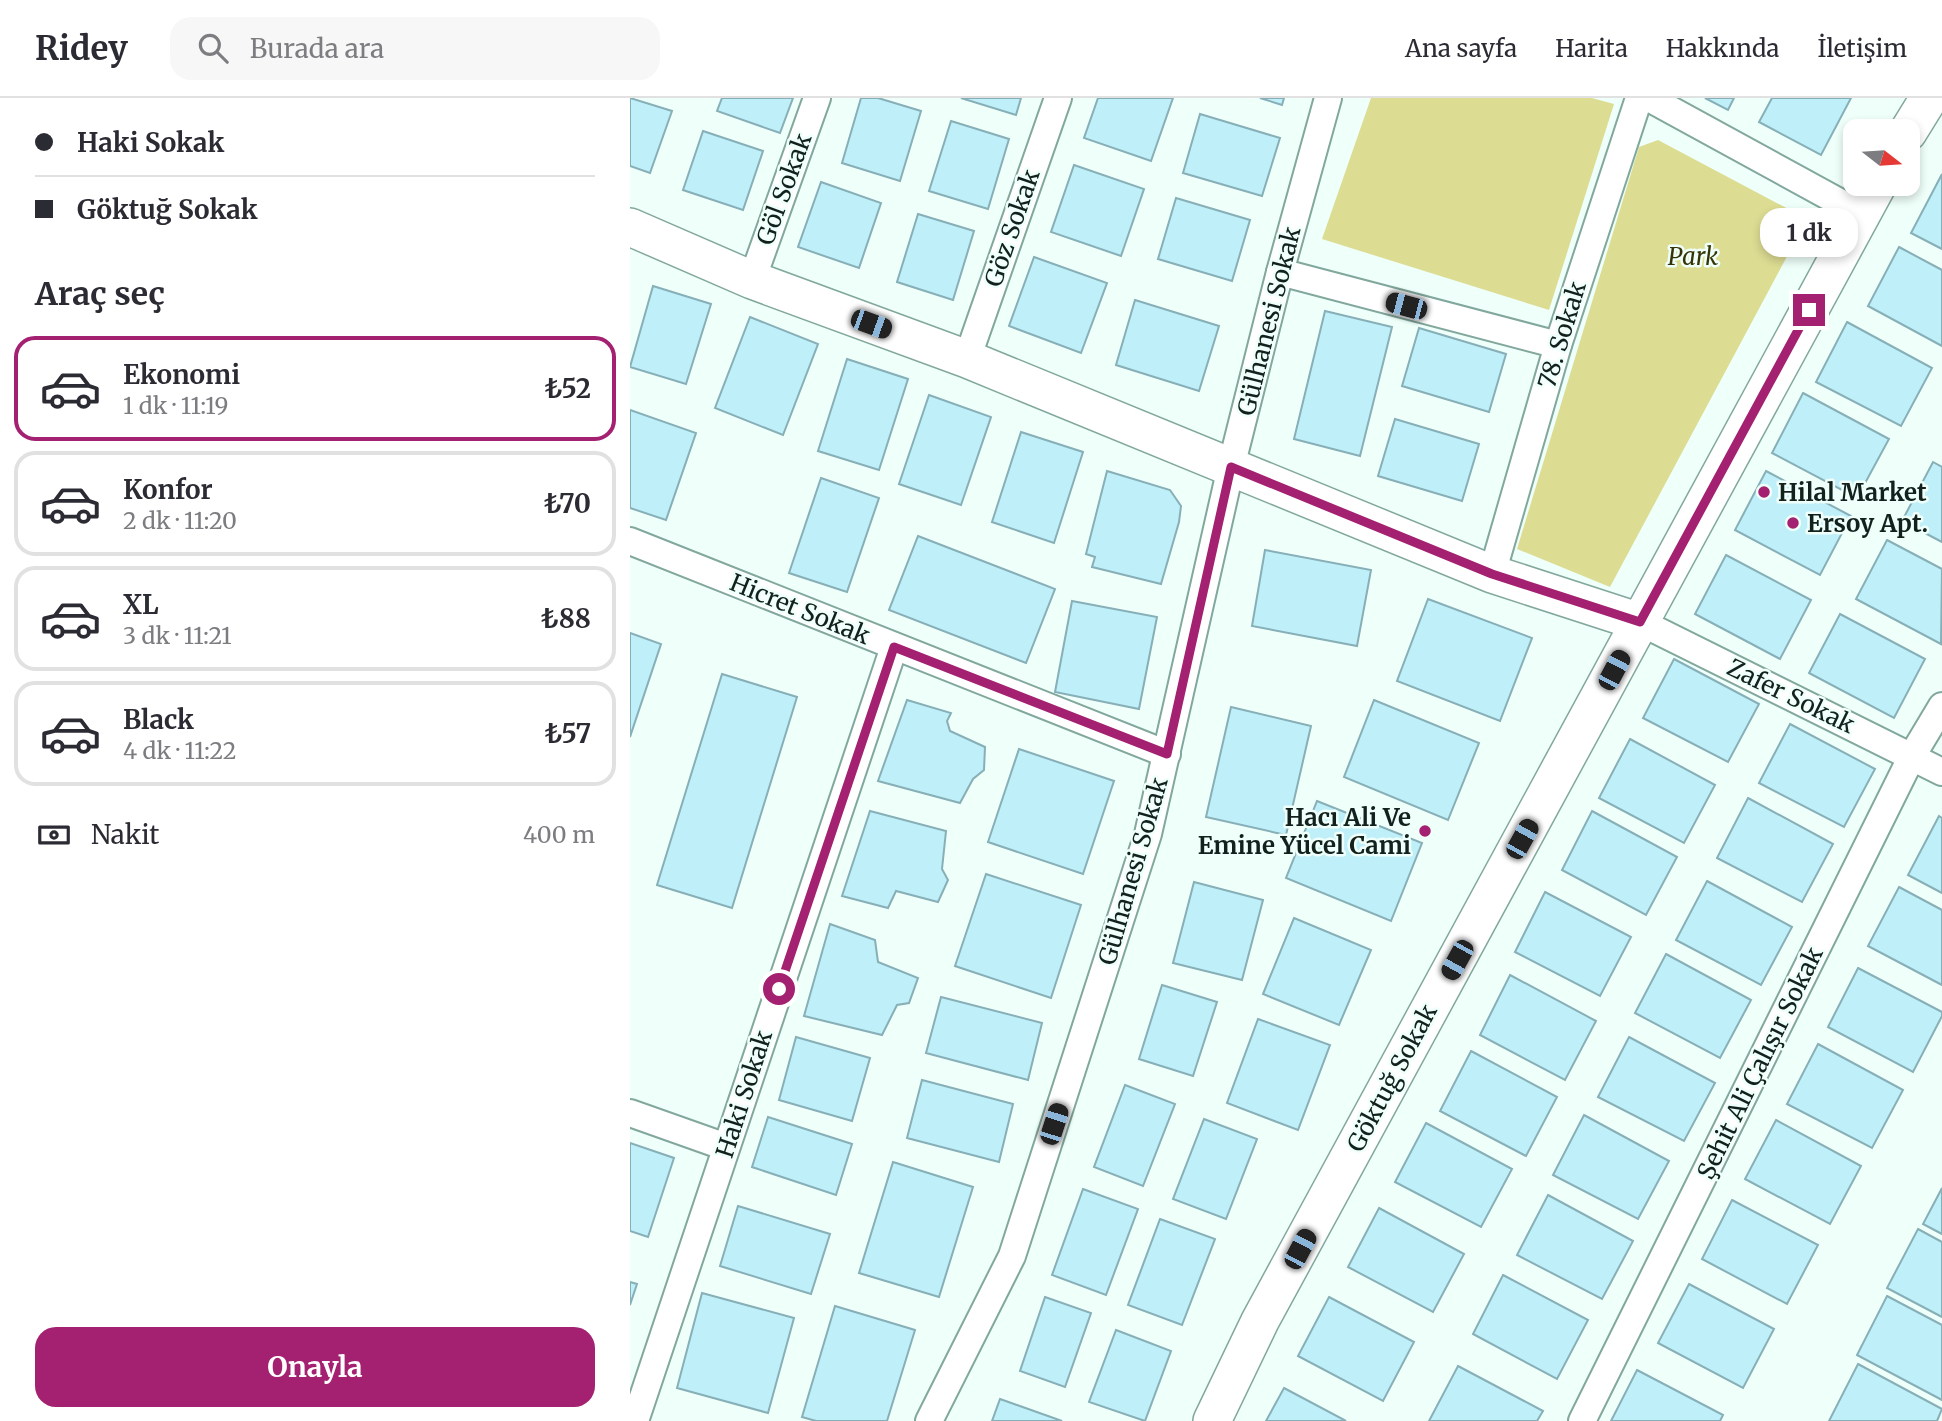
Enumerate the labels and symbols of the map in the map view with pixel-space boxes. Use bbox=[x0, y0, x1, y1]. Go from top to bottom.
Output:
north arrow bbox=[1843, 119, 1920, 196]
street label: Göl Sokak bbox=[750, 128, 819, 249]
street label: Göz Sokak bbox=[977, 165, 1047, 291]
callout: 1 dk bbox=[1760, 208, 1858, 258]
street label: Gülhanesi Sokak bbox=[1231, 223, 1308, 419]
park label: Park bbox=[1668, 241, 1718, 272]
street label: 78. Sokak bbox=[1531, 277, 1593, 392]
car bbox=[1383, 290, 1430, 322]
route end bbox=[1793, 294, 1825, 326]
car bbox=[848, 307, 895, 341]
place label: Hilal Market bbox=[1778, 477, 1927, 508]
marker: Hilal Market bbox=[1756, 484, 1772, 500]
place label: Ersoy Apt. bbox=[1807, 508, 1928, 539]
marker: Ersoy Apt. bbox=[1785, 515, 1801, 531]
street label: Hicret Sokak bbox=[725, 567, 875, 651]
car bbox=[1595, 647, 1634, 693]
street label: Zafer Sokak bbox=[1722, 652, 1861, 741]
street label: Gülhanesi Sokak bbox=[1091, 773, 1175, 968]
place label: Hacı Ali Ve Emine Yücel Cami bbox=[1198, 802, 1411, 861]
car bbox=[1503, 816, 1542, 862]
marker: Hacı Ali Ve Emine Yücel Cami bbox=[1417, 823, 1433, 839]
car bbox=[1438, 937, 1477, 983]
street label: Şehit Ali Çalışır Sokak bbox=[1690, 941, 1830, 1184]
route start bbox=[763, 973, 795, 1005]
street label: Göktuğ Sokak bbox=[1340, 998, 1444, 1157]
street label: Haki Sokak bbox=[709, 1026, 779, 1162]
car bbox=[1038, 1101, 1071, 1147]
car bbox=[1281, 1226, 1320, 1272]

